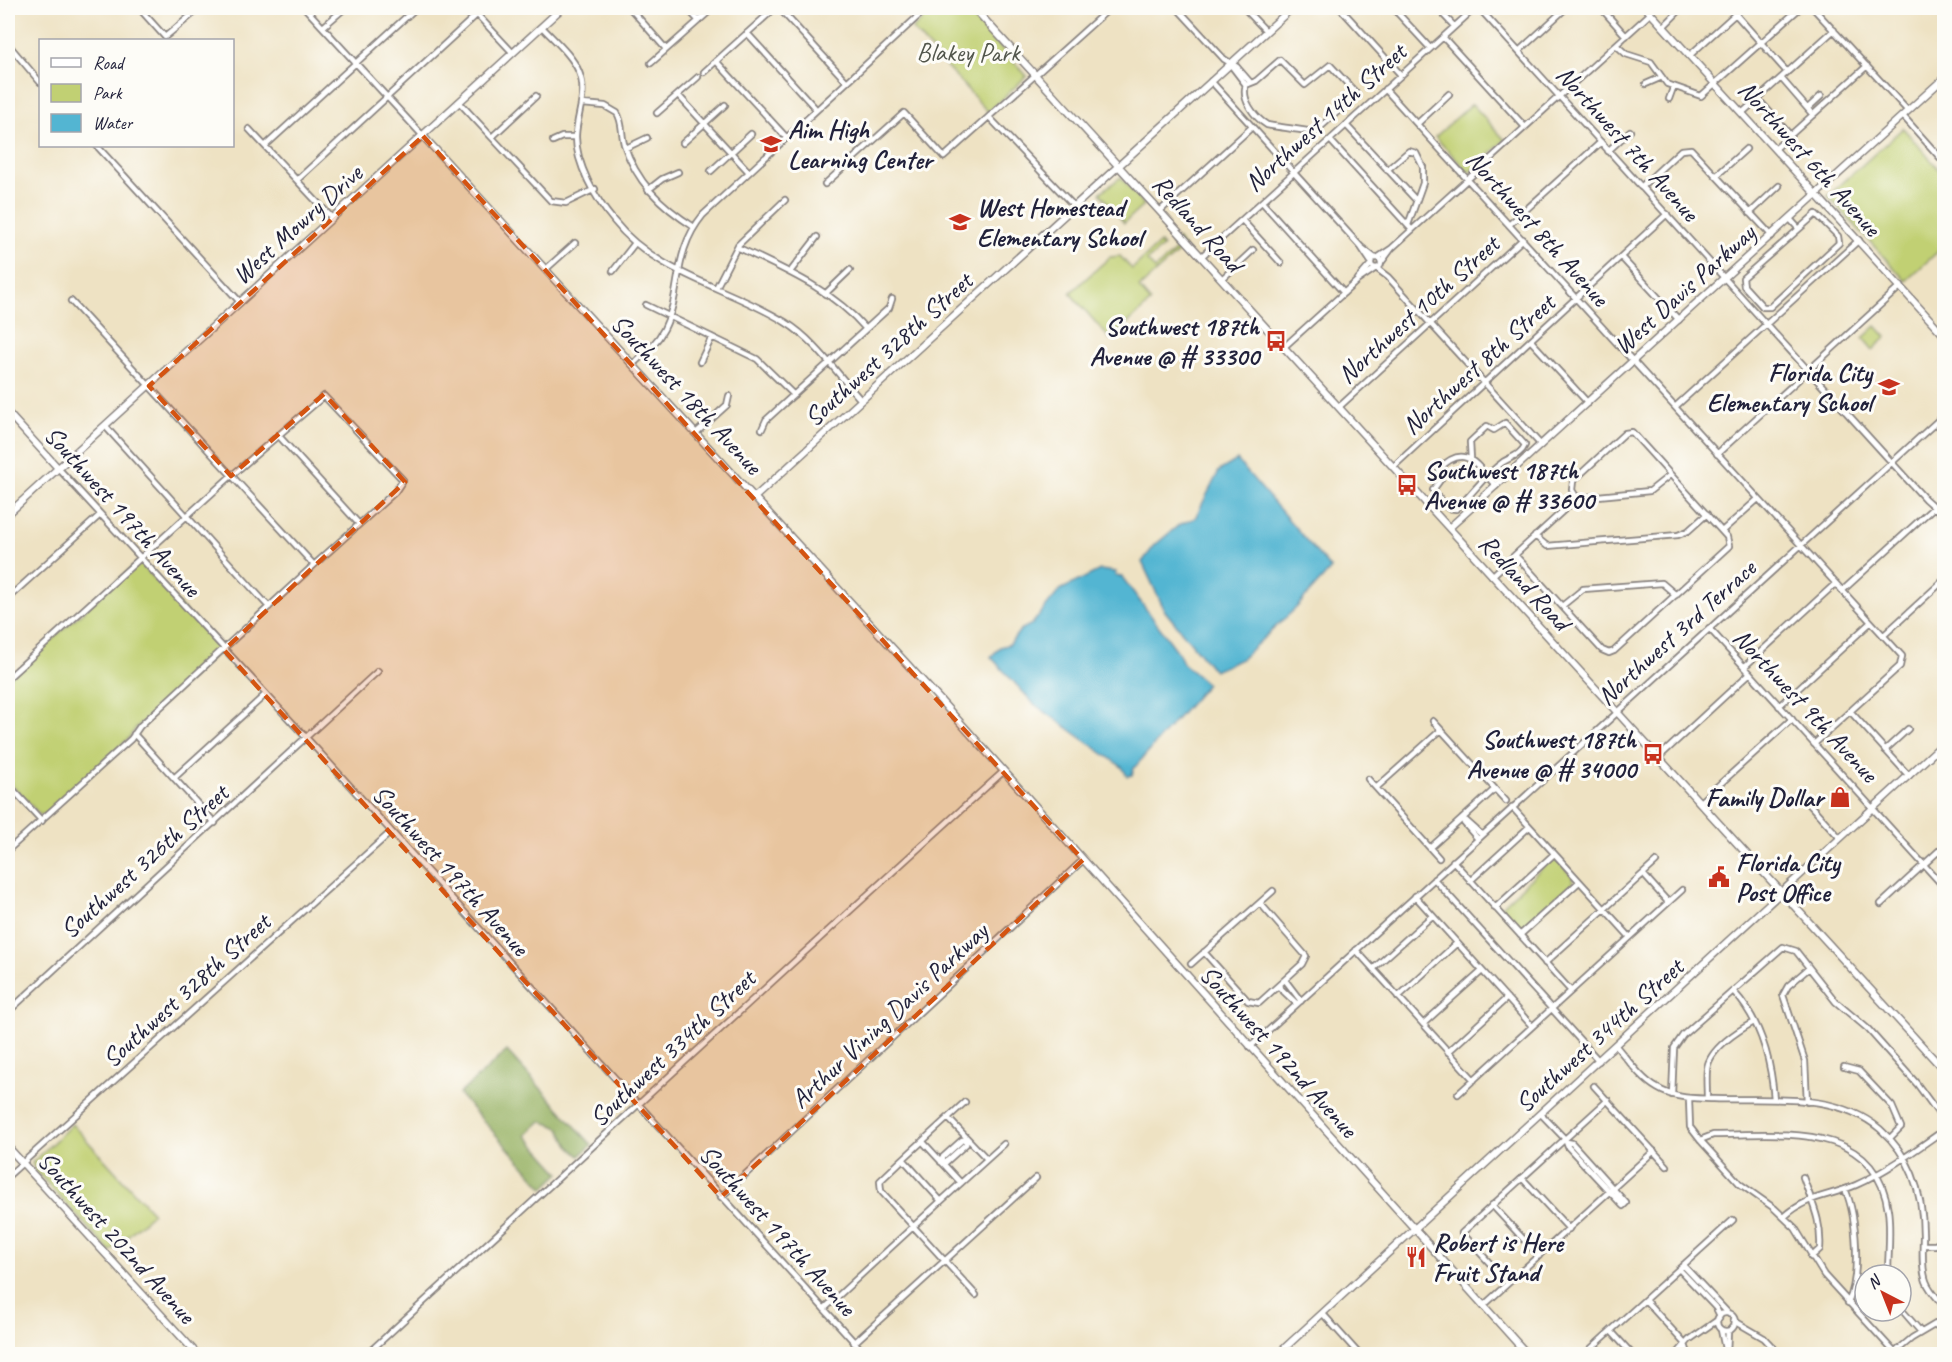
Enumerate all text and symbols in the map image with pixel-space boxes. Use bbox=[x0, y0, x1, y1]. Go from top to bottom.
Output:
street label: Northwest 14th Street bbox=[1238, 34, 1415, 199]
park label: Blakey Park bbox=[916, 36, 1021, 69]
legend bbox=[39, 39, 234, 147]
text: Road bbox=[93, 52, 126, 74]
street label: Northwest 7th Avenue bbox=[1549, 59, 1707, 229]
street label: Northwest 6th Avenue bbox=[1731, 74, 1889, 244]
text: Park bbox=[93, 82, 123, 104]
text: Water bbox=[93, 112, 134, 134]
place label: Aim High Learning Center bbox=[788, 113, 935, 176]
school or university icon: Aim High Learning Center bbox=[759, 132, 783, 156]
street label: Northwest 8th Avenue bbox=[1459, 144, 1617, 314]
street label: West Mowry Drive bbox=[225, 156, 370, 291]
street label: Redland Road bbox=[1145, 168, 1253, 282]
place label: West Homestead Elementary School bbox=[977, 191, 1147, 254]
school or university icon: West Homestead Elementary School bbox=[948, 210, 972, 234]
street label: West Davis Parkway bbox=[1607, 216, 1764, 362]
street label: Northwest 10th Street bbox=[1331, 226, 1508, 391]
street label: Southwest 328th Street bbox=[797, 264, 981, 434]
street label: Northwest 8th Street bbox=[1395, 285, 1563, 442]
street label: Southwest 18th Avenue bbox=[604, 307, 770, 482]
place label: Southwest 187th Avenue @ # 33300 bbox=[1090, 310, 1261, 373]
bus stop icon: Southwest 187th Avenue @ # 33300 bbox=[1264, 329, 1288, 353]
place label: Florida City Elementary School bbox=[1707, 356, 1877, 419]
school or university icon: Florida City Elementary School bbox=[1877, 375, 1901, 399]
street label: Southwest 197th Avenue bbox=[37, 419, 209, 605]
place label: Southwest 187th Avenue @ # 33600 bbox=[1424, 454, 1596, 517]
bus stop icon: Southwest 187th Avenue @ # 33600 bbox=[1395, 473, 1419, 497]
street label: Redland Road bbox=[1472, 527, 1580, 640]
street label: Northwest 3rd Terrace bbox=[1590, 551, 1764, 712]
street label: Northwest 9th Avenue bbox=[1726, 622, 1886, 790]
place label: Southwest 187th Avenue @ # 34000 bbox=[1467, 723, 1638, 786]
bus stop icon: Southwest 187th Avenue @ # 34000 bbox=[1641, 742, 1665, 766]
street label: Southwest 326th Street bbox=[53, 776, 237, 946]
street label: Southwest 197th Avenue bbox=[365, 778, 537, 964]
place label: Family Dollar bbox=[1706, 781, 1826, 814]
shop icon: Family Dollar bbox=[1828, 785, 1852, 809]
place label: Florida City Post Office bbox=[1736, 846, 1842, 909]
public building icon: Florida City Post Office bbox=[1707, 865, 1731, 889]
street label: Southwest 328th Street bbox=[95, 905, 279, 1075]
street label: Arthur Vining Davis Parkway bbox=[784, 914, 996, 1115]
street label: Southwest 344th Street bbox=[1508, 950, 1692, 1120]
street label: Southwest 192nd Avenue bbox=[1193, 958, 1366, 1145]
street label: Southwest 334th Street bbox=[582, 961, 764, 1134]
street label: Southwest 197th Avenue bbox=[692, 1138, 864, 1324]
street label: Southwest 202nd Avenue bbox=[31, 1144, 204, 1331]
place label: Robert is Here Fruit Stand bbox=[1433, 1226, 1565, 1289]
restaurant icon: Robert is Here Fruit Stand bbox=[1404, 1245, 1428, 1269]
north arrow bbox=[1853, 1263, 1913, 1323]
text: N bbox=[1863, 1270, 1886, 1293]

